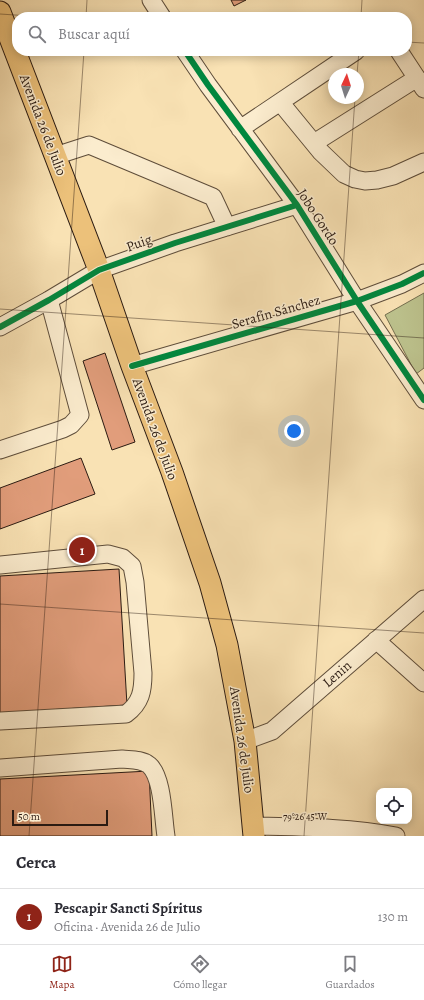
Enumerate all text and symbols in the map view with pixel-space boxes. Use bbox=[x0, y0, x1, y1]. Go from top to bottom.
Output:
search box bbox=[12, 12, 412, 56]
icon: search bbox=[26, 23, 48, 45]
text: Buscar aquí bbox=[58, 24, 130, 44]
north arrow bbox=[328, 68, 364, 104]
street label: Avenida 26 de Julio bbox=[15, 71, 71, 178]
street label: Jobo Gordo bbox=[293, 185, 343, 249]
street label: Puig bbox=[123, 230, 155, 256]
street label: Serafín Sánchez bbox=[229, 290, 323, 334]
street label: Avenida 26 de Julio bbox=[127, 374, 182, 483]
your location bbox=[284, 421, 304, 441]
pin: 1 bbox=[69, 535, 95, 565]
street label: Lenin bbox=[318, 656, 356, 692]
street label: Avenida 26 de Julio bbox=[225, 685, 259, 794]
map controls bbox=[376, 788, 412, 824]
button: locate bbox=[376, 788, 412, 824]
scale bar bbox=[12, 808, 108, 827]
text: 50 m bbox=[18, 809, 40, 824]
text: 79°26'45"W bbox=[283, 810, 328, 823]
text: Cerca bbox=[16, 851, 56, 874]
text: Pescapir Sancti Spíritus bbox=[54, 898, 202, 918]
text: 1 bbox=[27, 908, 31, 925]
text: 130 m bbox=[378, 908, 408, 925]
text: Oficina · Avenida 26 de Julio bbox=[54, 918, 200, 935]
tab: Mapa bbox=[49, 953, 75, 992]
tab: Cómo llegar bbox=[173, 953, 227, 992]
tab: Guardados bbox=[326, 953, 375, 992]

